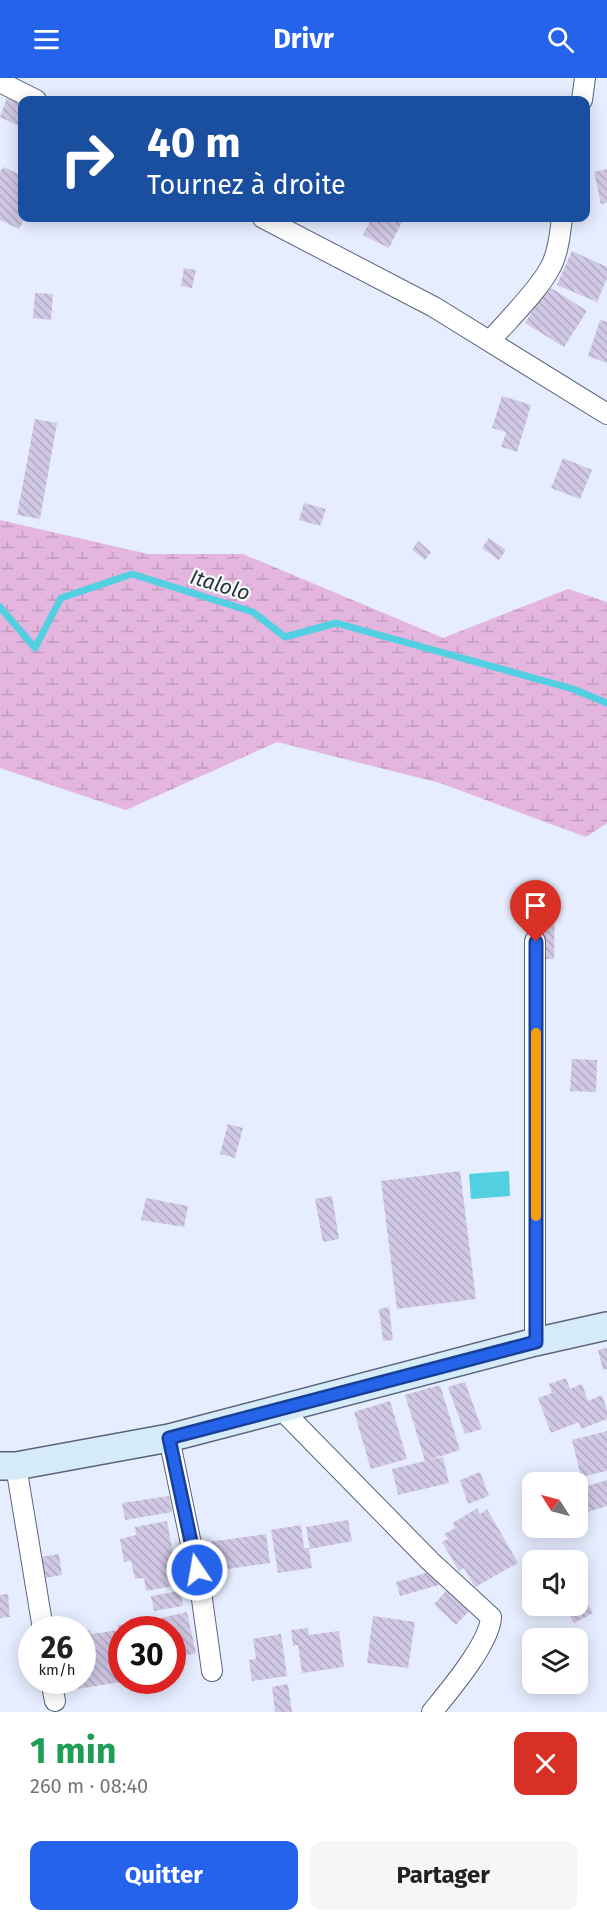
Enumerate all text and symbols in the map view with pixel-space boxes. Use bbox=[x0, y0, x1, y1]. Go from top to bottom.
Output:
icon: menu bbox=[30, 23, 63, 56]
text: Drivr bbox=[273, 23, 334, 55]
icon: search bbox=[544, 23, 577, 56]
text: 40 m bbox=[147, 118, 241, 168]
icon: right bbox=[48, 120, 126, 198]
text: Tournez à droite bbox=[147, 169, 346, 201]
water label: Italolo bbox=[187, 564, 253, 606]
pin bbox=[510, 880, 561, 942]
icon: arrive bbox=[519, 889, 552, 922]
north arrow bbox=[522, 1472, 588, 1538]
map controls bbox=[522, 1472, 588, 1694]
position arrow bbox=[165, 1538, 229, 1602]
button: sound bbox=[522, 1550, 588, 1616]
speed limit sign: 30 bbox=[108, 1616, 186, 1694]
button: layers bbox=[522, 1628, 588, 1694]
text: 26 bbox=[41, 1630, 73, 1666]
text: km/h bbox=[38, 1661, 76, 1679]
text: 1 min bbox=[30, 1729, 117, 1773]
button: close bbox=[514, 1732, 577, 1795]
text: 260 m · 08:40 bbox=[30, 1774, 148, 1798]
button: Quitter bbox=[30, 1841, 298, 1910]
button: Partager bbox=[310, 1841, 577, 1910]

